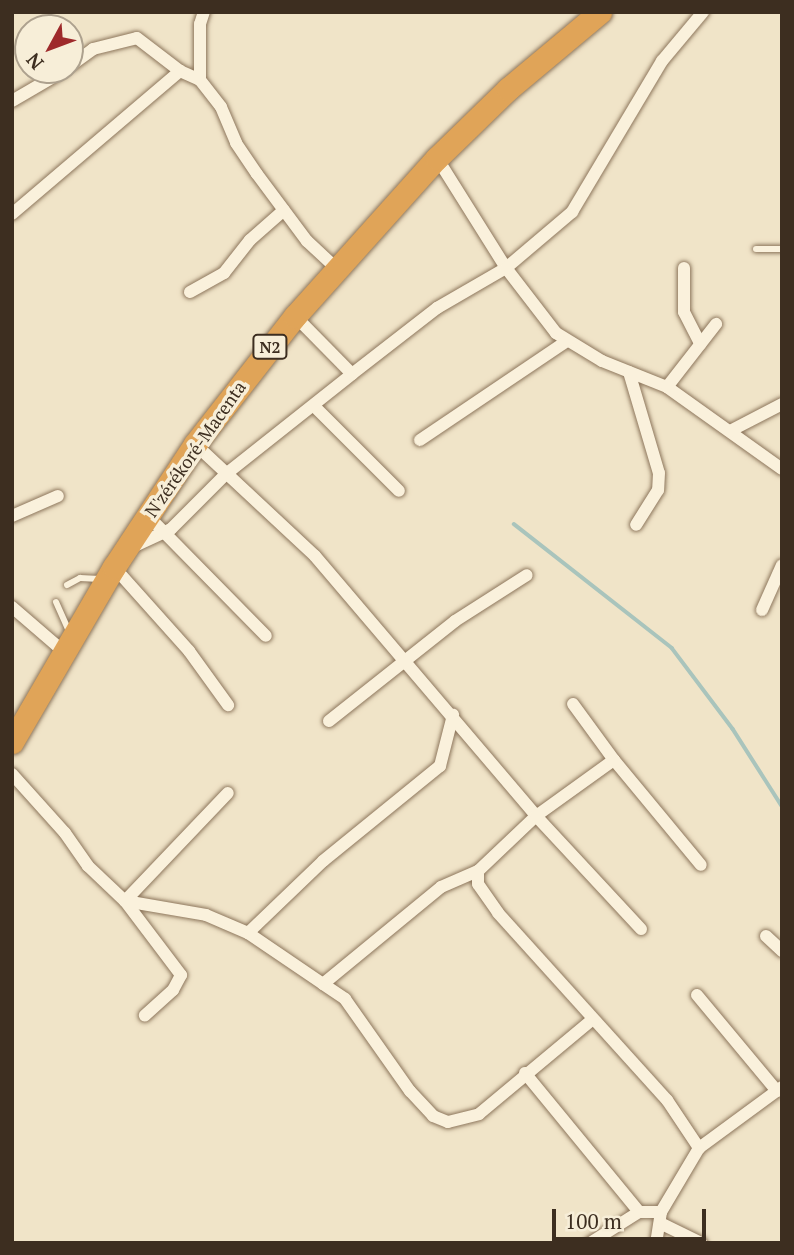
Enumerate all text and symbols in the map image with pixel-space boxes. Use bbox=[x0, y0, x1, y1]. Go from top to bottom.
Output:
north arrow bbox=[14, 14, 84, 84]
text: N bbox=[20, 48, 48, 75]
road number: N2 bbox=[251, 334, 289, 360]
street label: N'zérékoré-Macenta bbox=[140, 377, 250, 521]
scale bar bbox=[556, 1196, 710, 1240]
text: 100 m bbox=[565, 1207, 622, 1235]

